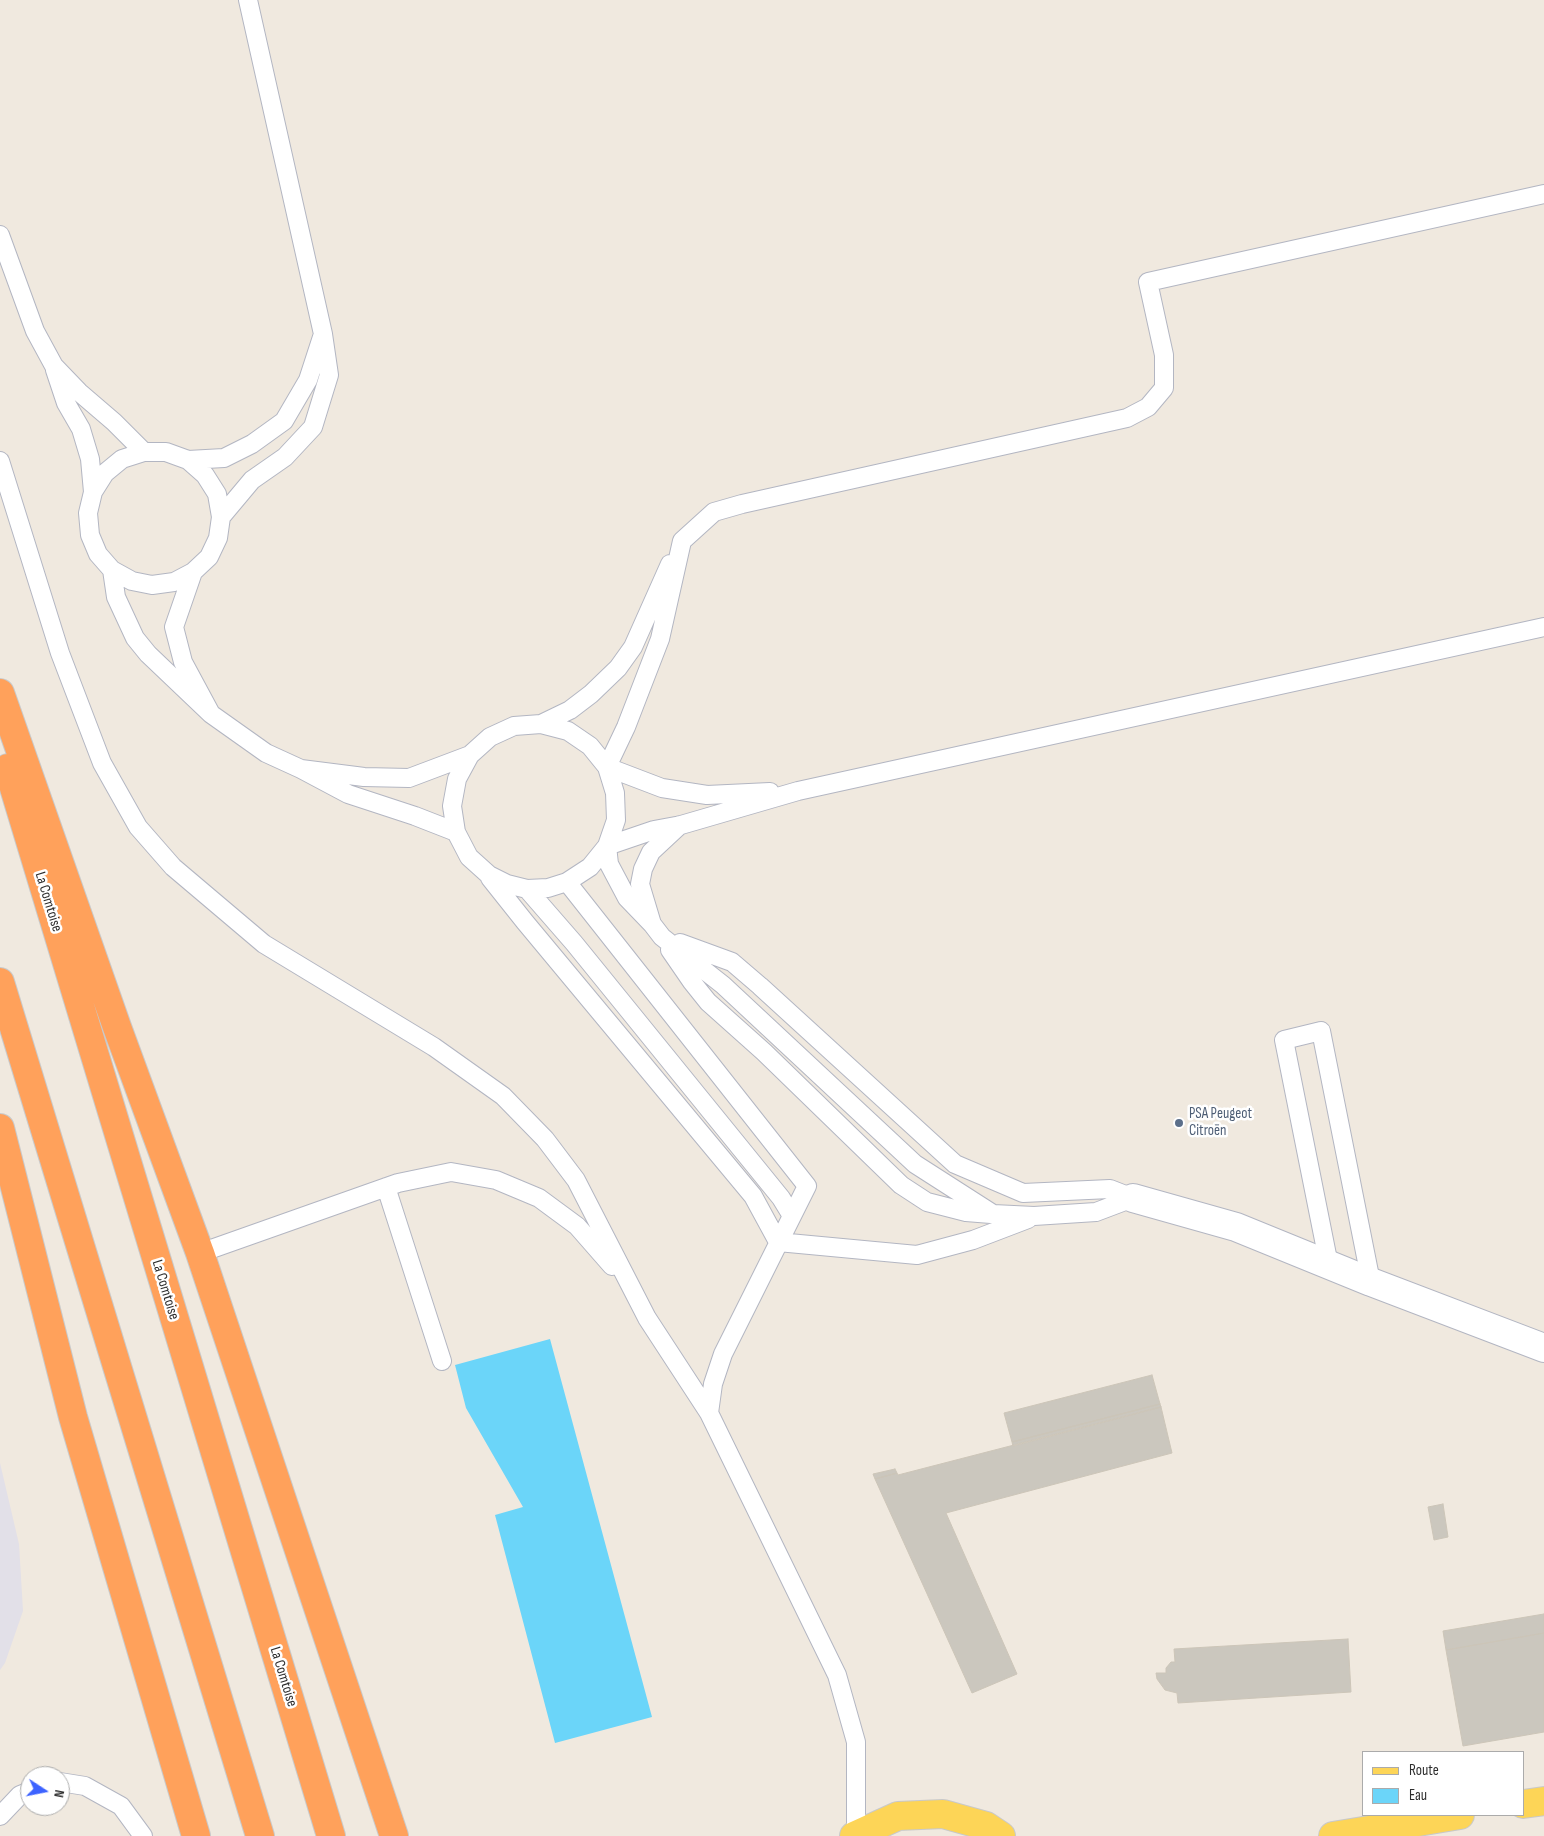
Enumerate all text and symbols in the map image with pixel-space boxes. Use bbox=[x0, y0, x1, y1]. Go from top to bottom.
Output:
street label: La Comtoise bbox=[30, 870, 66, 934]
place label: PSA Peugeot Citroën bbox=[1189, 1105, 1252, 1140]
marker: PSA Peugeot Citroën bbox=[1173, 1117, 1185, 1129]
street label: La Comtoise bbox=[147, 1258, 183, 1322]
street label: La Comtoise bbox=[265, 1645, 301, 1709]
legend bbox=[1362, 1751, 1524, 1816]
text: Route bbox=[1409, 1761, 1439, 1780]
north arrow bbox=[20, 1766, 70, 1816]
text: Eau bbox=[1409, 1786, 1427, 1805]
text: N bbox=[50, 1788, 68, 1799]

